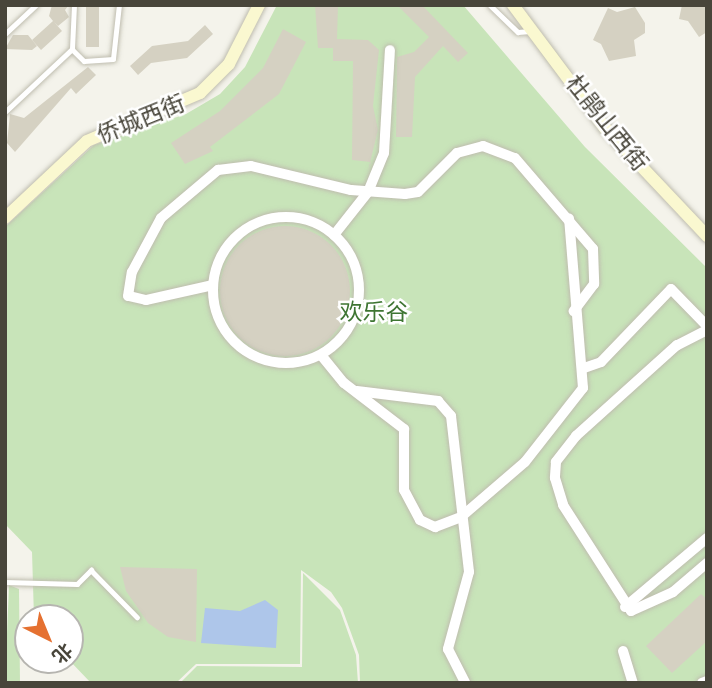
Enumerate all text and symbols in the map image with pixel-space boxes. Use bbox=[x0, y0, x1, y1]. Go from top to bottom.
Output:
street label: 杜鹃山西街 bbox=[560, 70, 654, 176]
street label: 侨城西街 bbox=[93, 89, 189, 149]
park label: 欢乐谷 bbox=[340, 298, 408, 326]
north arrow bbox=[14, 604, 84, 674]
text: 北 bbox=[48, 639, 76, 667]

